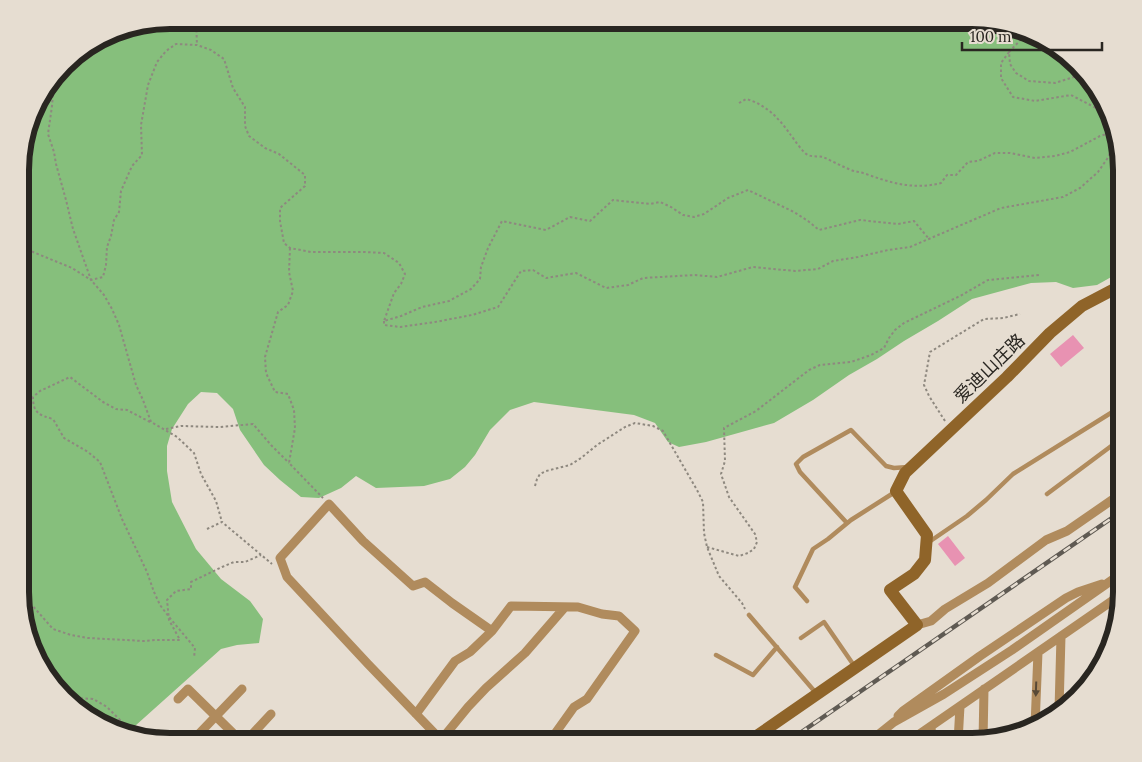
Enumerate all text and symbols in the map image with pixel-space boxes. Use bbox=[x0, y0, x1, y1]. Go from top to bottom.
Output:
scale bar bbox=[962, 20, 1102, 52]
text: 100 m bbox=[970, 27, 1011, 46]
street label: 爱迪山庄路 bbox=[949, 328, 1029, 408]
one-way arrow bbox=[1032, 681, 1040, 697]

